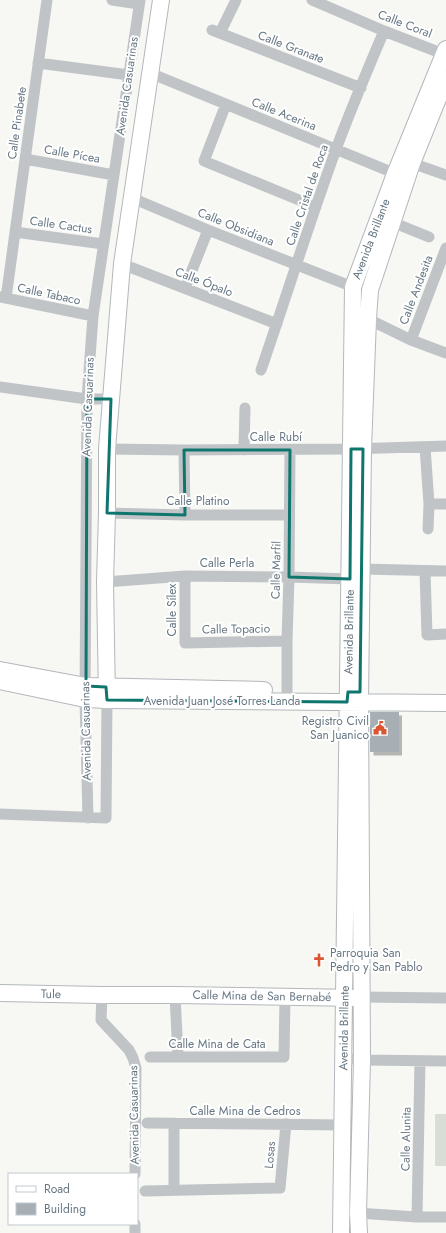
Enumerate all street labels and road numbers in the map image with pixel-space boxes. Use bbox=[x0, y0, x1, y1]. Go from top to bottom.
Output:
street label: Calle Coral bbox=[375, 5, 435, 43]
street label: Calle Granate bbox=[255, 26, 327, 68]
street label: Avenida Casuarinas bbox=[111, 35, 143, 136]
street label: Calle Pinabete bbox=[3, 86, 31, 160]
street label: Calle Acerina bbox=[249, 93, 319, 135]
street label: Calle Pícea bbox=[43, 140, 102, 168]
street label: Calle Cristal de Roca bbox=[281, 142, 333, 248]
street label: Avenida Brillante bbox=[347, 196, 395, 282]
street label: Calle Obsidiana bbox=[195, 203, 277, 251]
street label: Calle Cactus bbox=[29, 212, 94, 238]
street label: Calle Andesita bbox=[394, 252, 438, 327]
street label: Calle Ópalo bbox=[172, 263, 236, 301]
street label: Calle Tabaco bbox=[16, 279, 83, 310]
street label: Avenida Casuarinas bbox=[77, 357, 99, 457]
street label: Calle Rubí bbox=[250, 428, 303, 446]
street label: Calle Platino bbox=[166, 492, 230, 510]
street label: Calle Marfil bbox=[266, 541, 286, 599]
street label: Calle Perla bbox=[200, 554, 254, 572]
street label: Calle Sílex bbox=[163, 583, 181, 636]
street label: Avenida Brillante bbox=[339, 589, 359, 675]
street label: Calle Topacio bbox=[202, 619, 271, 639]
street label: Avenida Casuarinas bbox=[76, 681, 96, 781]
street label: Avenida Juan José Torres Landa bbox=[144, 692, 301, 710]
street label: Tule bbox=[41, 985, 61, 1003]
street label: Avenida Brillante bbox=[334, 985, 354, 1071]
street label: Calle Mina de San Bernabé bbox=[192, 986, 332, 1006]
street label: Calle Mina de Cata bbox=[168, 1035, 266, 1053]
street label: Avenida Casuarinas bbox=[124, 1065, 144, 1165]
street label: Calle Mina de Cedros bbox=[190, 1102, 301, 1120]
street label: Calle Alunita bbox=[396, 1106, 416, 1171]
street label: Losas bbox=[260, 1140, 280, 1169]

